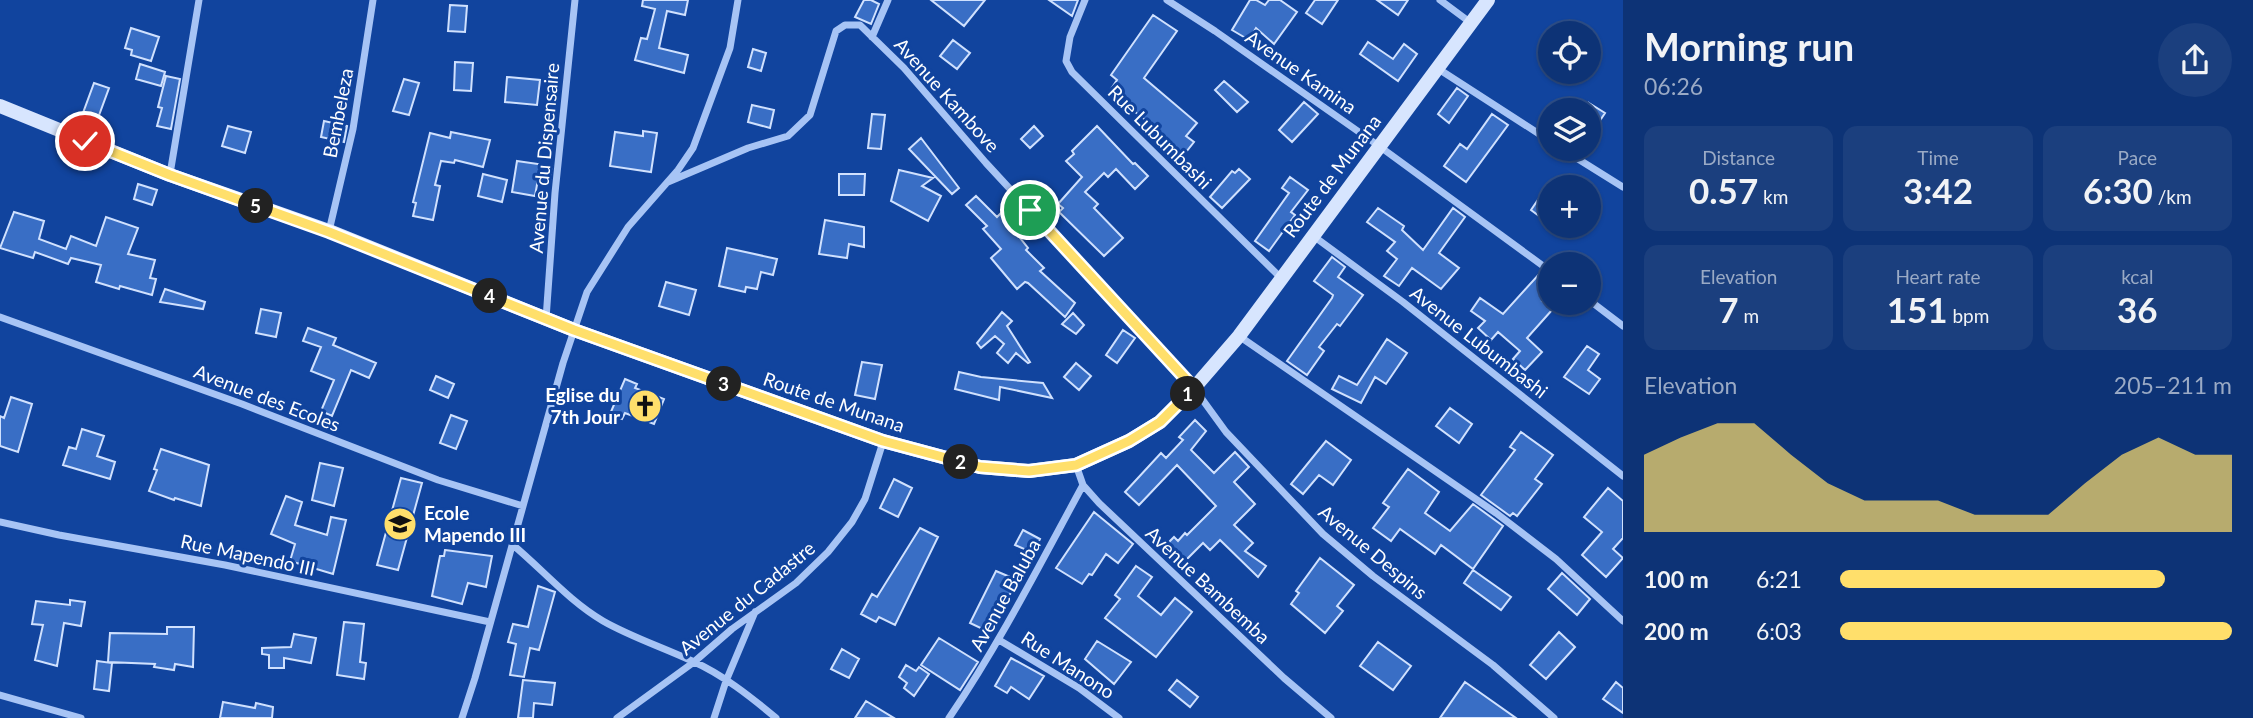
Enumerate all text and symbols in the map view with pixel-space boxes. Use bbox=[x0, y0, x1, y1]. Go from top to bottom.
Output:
map controls bbox=[1538, 21, 1601, 315]
button: locate bbox=[1538, 21, 1601, 84]
text: Morning run bbox=[1644, 23, 1854, 69]
button: share bbox=[2158, 23, 2232, 97]
street label: Avenue Kamina bbox=[1241, 25, 1361, 118]
street label: Avenue Kambove bbox=[890, 33, 1005, 157]
street label: Avenue du Dispensaire bbox=[524, 62, 563, 254]
street label: Bembeleza bbox=[318, 66, 357, 160]
text: 06:26 bbox=[1644, 72, 1703, 100]
street label: Rue Lubumbashi bbox=[1104, 80, 1217, 193]
button: layers bbox=[1538, 98, 1601, 161]
street label: Route de Munana bbox=[1278, 110, 1385, 242]
pin bbox=[55, 111, 115, 171]
icon: check bbox=[66, 122, 104, 160]
text: Distance bbox=[1702, 146, 1775, 169]
text: Time bbox=[1917, 146, 1959, 169]
text: Pace bbox=[2118, 146, 2157, 169]
text: 0.57 bbox=[1689, 169, 1758, 211]
text: 3:42 bbox=[1903, 169, 1973, 211]
text: 6:30 bbox=[2083, 169, 2153, 211]
button: + bbox=[1538, 175, 1601, 238]
pin bbox=[1000, 180, 1060, 240]
text: km bbox=[1758, 185, 1788, 208]
text: /km bbox=[2153, 185, 2192, 208]
pin: 5 bbox=[238, 188, 274, 224]
icon: arrive bbox=[1011, 191, 1049, 229]
text: 5 bbox=[250, 194, 261, 217]
button: − bbox=[1538, 252, 1601, 315]
text: Elevation bbox=[1700, 265, 1777, 288]
text: Heart rate bbox=[1895, 265, 1981, 288]
text: kcal bbox=[2121, 265, 2153, 288]
pin: 4 bbox=[472, 278, 508, 314]
street label: Avenue Lubumbashi bbox=[1406, 281, 1553, 402]
text: 4 bbox=[484, 284, 495, 307]
text: 7 bbox=[1718, 288, 1739, 330]
text: 151 bbox=[1887, 288, 1948, 330]
text: 36 bbox=[2117, 288, 2158, 330]
text: m bbox=[1739, 304, 1759, 327]
text: bpm bbox=[1948, 304, 1989, 327]
street label: Avenue des Ecoles bbox=[191, 359, 343, 436]
pin: 3 bbox=[706, 366, 742, 402]
street label: Route de Munana bbox=[760, 367, 908, 436]
text: Elevation bbox=[1644, 371, 1737, 399]
text: 205–211 m bbox=[2114, 371, 2232, 399]
text: 3 bbox=[718, 372, 729, 395]
pin: 1 bbox=[1170, 376, 1206, 412]
text: 1 bbox=[1182, 382, 1193, 405]
place label: Eglise du 7th Jour bbox=[545, 383, 621, 428]
church icon: Eglise du 7th Jour bbox=[626, 387, 664, 425]
pin: 2 bbox=[944, 444, 978, 480]
text: 2 bbox=[955, 450, 966, 473]
street label: Avenue Despins bbox=[1314, 500, 1432, 604]
place label: Ecole Mapendo III bbox=[424, 501, 526, 546]
school or university icon: Ecole Mapendo III bbox=[381, 505, 419, 543]
street label: Avenue Bambemba bbox=[1141, 521, 1275, 648]
street label: Rue Mapendo III bbox=[179, 529, 318, 580]
street label: Avenue Baluba bbox=[964, 535, 1045, 655]
street label: Avenue du Cadastre bbox=[674, 536, 819, 659]
text: 100 m bbox=[1644, 565, 1709, 593]
text: 6:21 bbox=[1756, 565, 1802, 593]
text: 200 m bbox=[1644, 617, 1709, 645]
text: 6:03 bbox=[1756, 617, 1802, 645]
street label: Rue Manono bbox=[1017, 626, 1119, 703]

